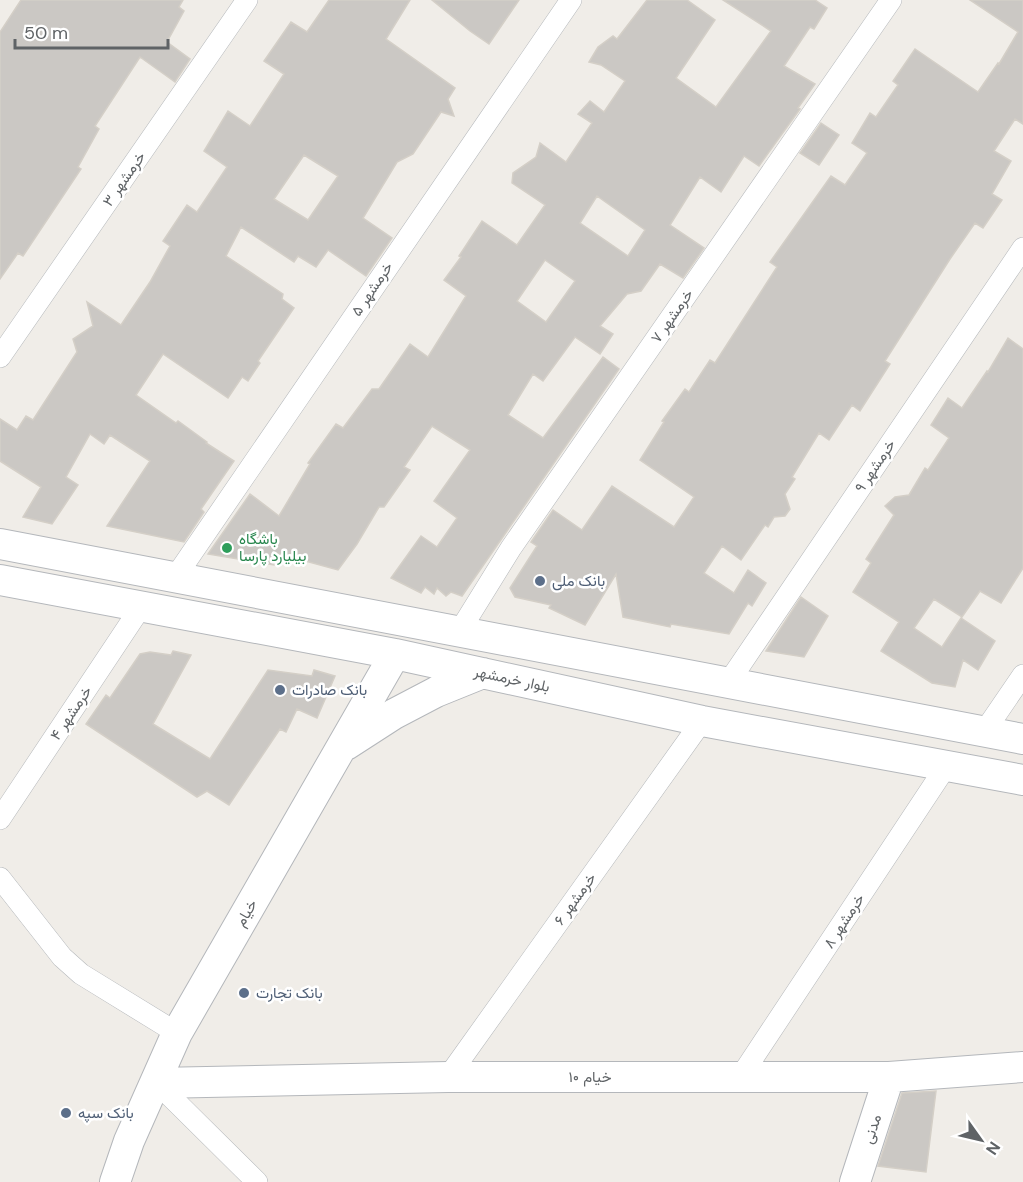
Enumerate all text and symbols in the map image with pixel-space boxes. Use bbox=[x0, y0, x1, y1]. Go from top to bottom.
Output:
scale bar bbox=[15, 12, 168, 50]
text: 50 m bbox=[24, 21, 68, 45]
street label: خرمشهر ۳ bbox=[98, 148, 150, 210]
street label: خرمشهر ۵ bbox=[347, 258, 397, 320]
street label: خرمشهر ۷ bbox=[646, 285, 698, 347]
street label: خرمشهر ۹ bbox=[850, 436, 900, 496]
place label: باشگاه بیلیارد پارسا bbox=[239, 529, 306, 566]
marker: باشگاه بیلیارد پارسا bbox=[220, 541, 234, 555]
place label: بانک ملی bbox=[552, 571, 605, 591]
marker: بانک ملی bbox=[533, 574, 547, 588]
street label: بلوار خرمشهر bbox=[471, 661, 552, 697]
place label: بانک صادرات bbox=[292, 680, 367, 700]
street label: خرمشهر ۴ bbox=[46, 682, 96, 744]
marker: بانک صادرات bbox=[273, 683, 287, 697]
street label: خرمشهر ۶ bbox=[549, 869, 601, 929]
street label: خرمشهر ۸ bbox=[819, 890, 869, 952]
street label: خیام bbox=[230, 896, 262, 930]
place label: بانک تجارت bbox=[256, 983, 323, 1003]
marker: بانک تجارت bbox=[237, 986, 251, 1000]
street label: خیام ۱۰ bbox=[569, 1067, 612, 1087]
place label: بانک سپه bbox=[78, 1103, 134, 1123]
marker: بانک سپه bbox=[59, 1106, 73, 1120]
north arrow bbox=[951, 1110, 1011, 1170]
street label: مدنی bbox=[858, 1112, 886, 1146]
text: N bbox=[981, 1137, 1005, 1159]

